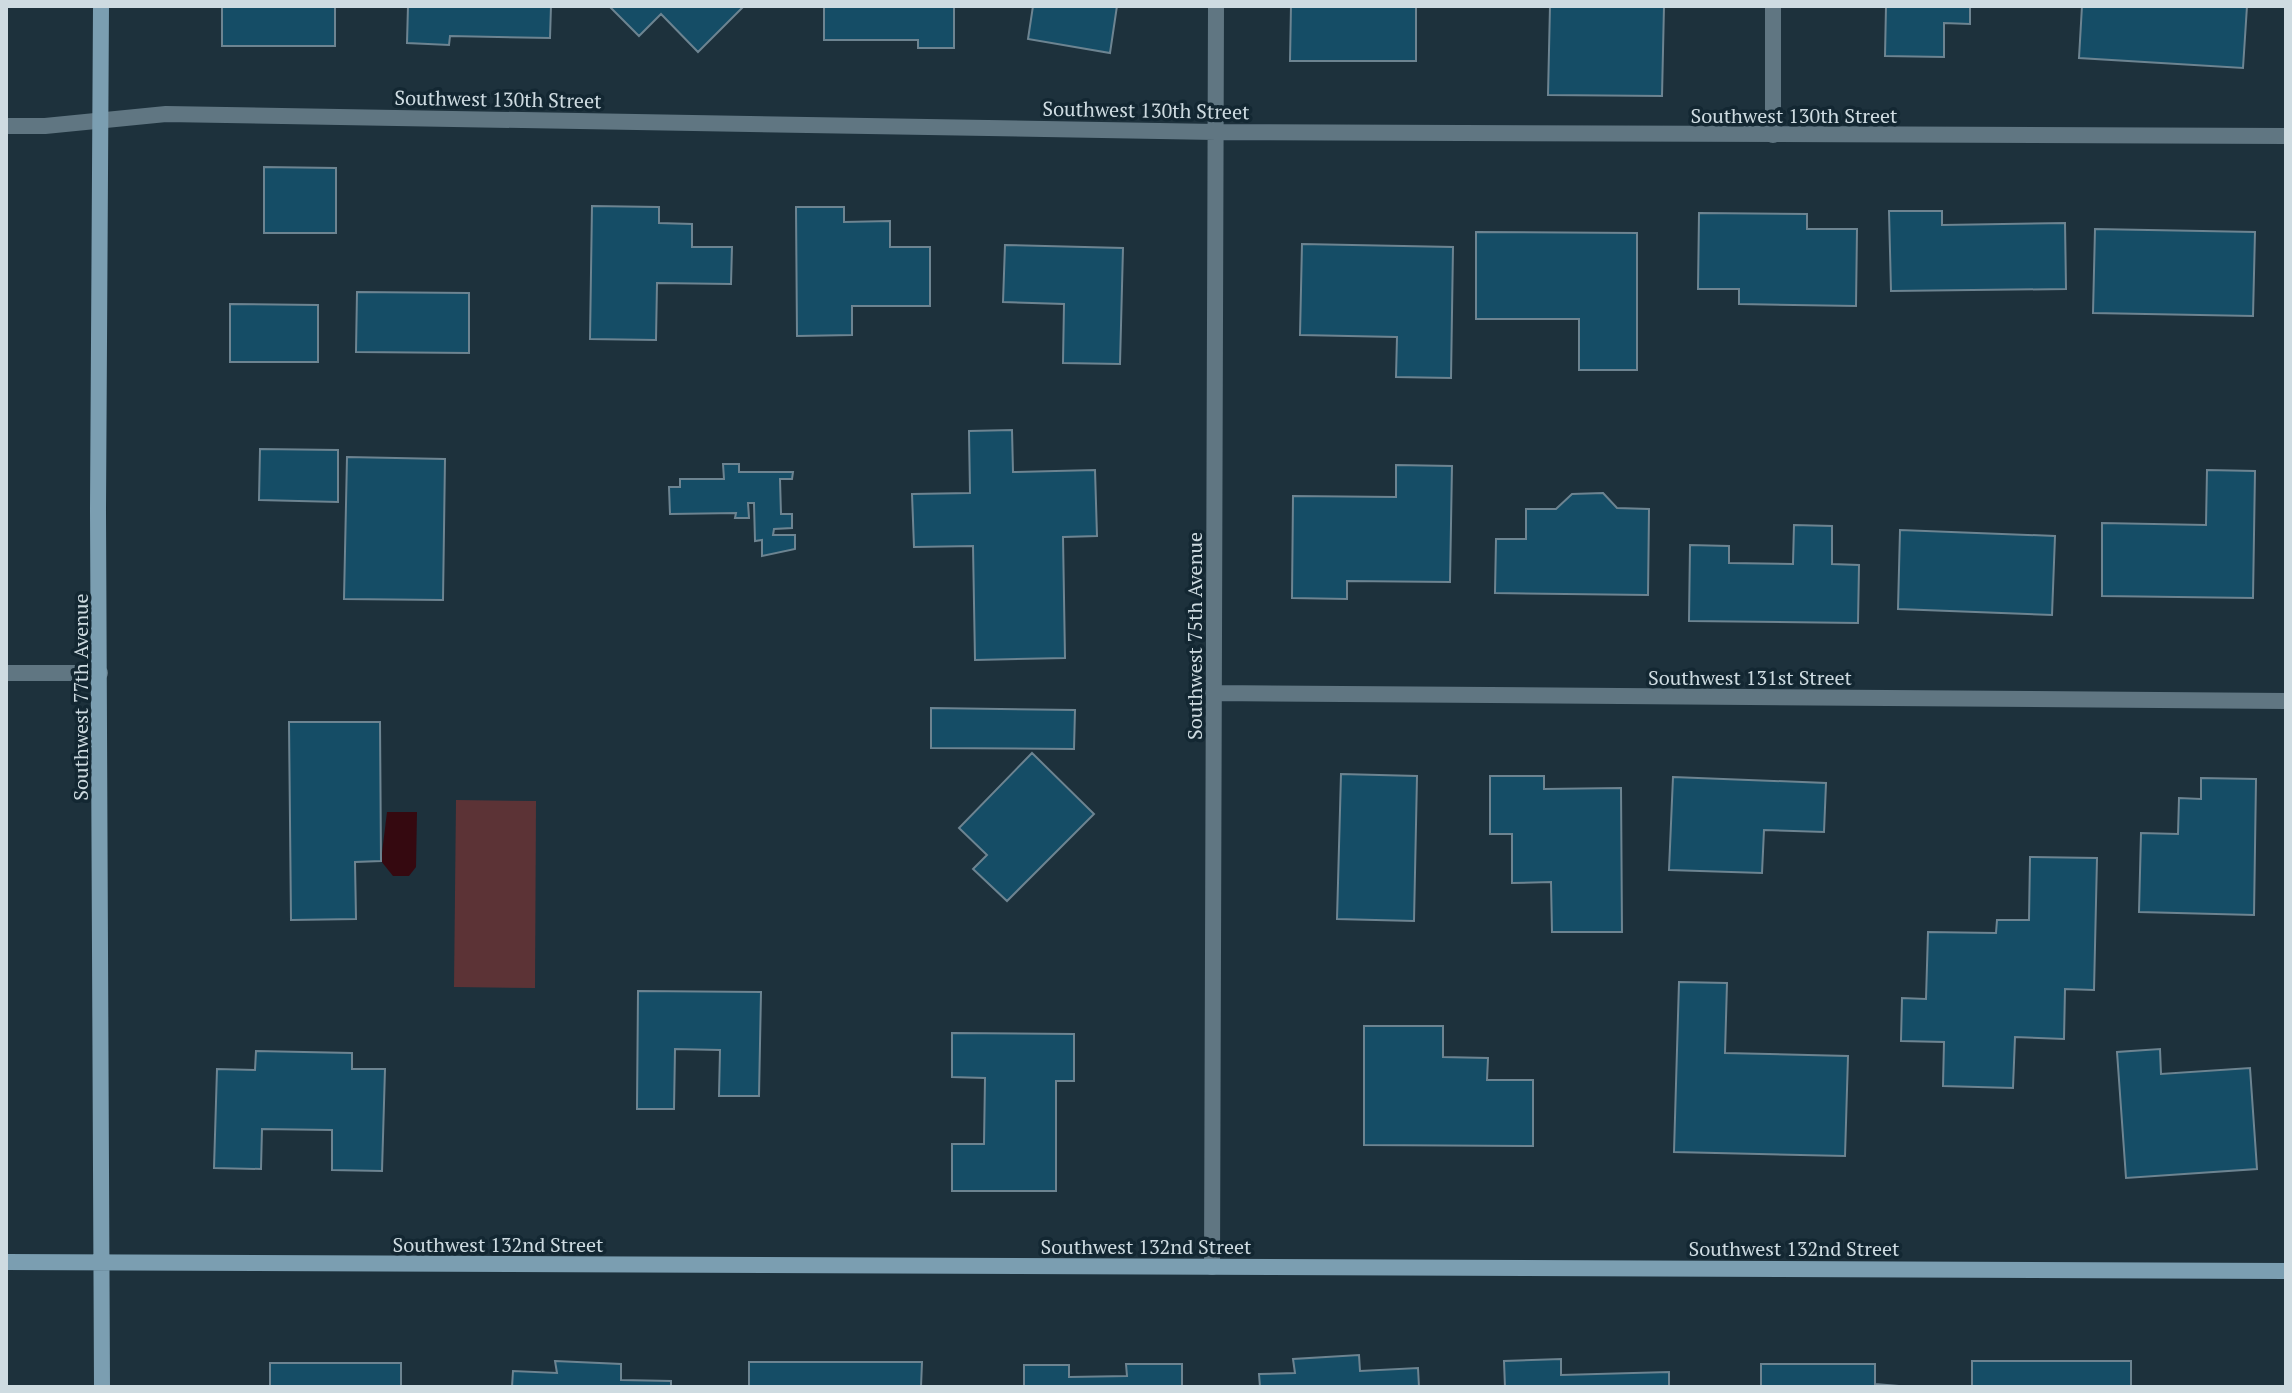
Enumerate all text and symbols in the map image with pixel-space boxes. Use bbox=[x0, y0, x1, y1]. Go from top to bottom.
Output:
street label: Southwest 130th Street bbox=[394, 84, 602, 114]
street label: Southwest 130th Street bbox=[1042, 95, 1250, 125]
street label: Southwest 130th Street bbox=[1690, 102, 1898, 129]
street label: Southwest 75th Avenue bbox=[1181, 532, 1208, 740]
street label: Southwest 77th Avenue bbox=[67, 593, 94, 801]
street label: Southwest 131st Street bbox=[1648, 664, 1853, 691]
street label: Southwest 132nd Street bbox=[393, 1231, 604, 1258]
street label: Southwest 132nd Street bbox=[1041, 1233, 1252, 1260]
street label: Southwest 132nd Street bbox=[1689, 1235, 1900, 1262]

